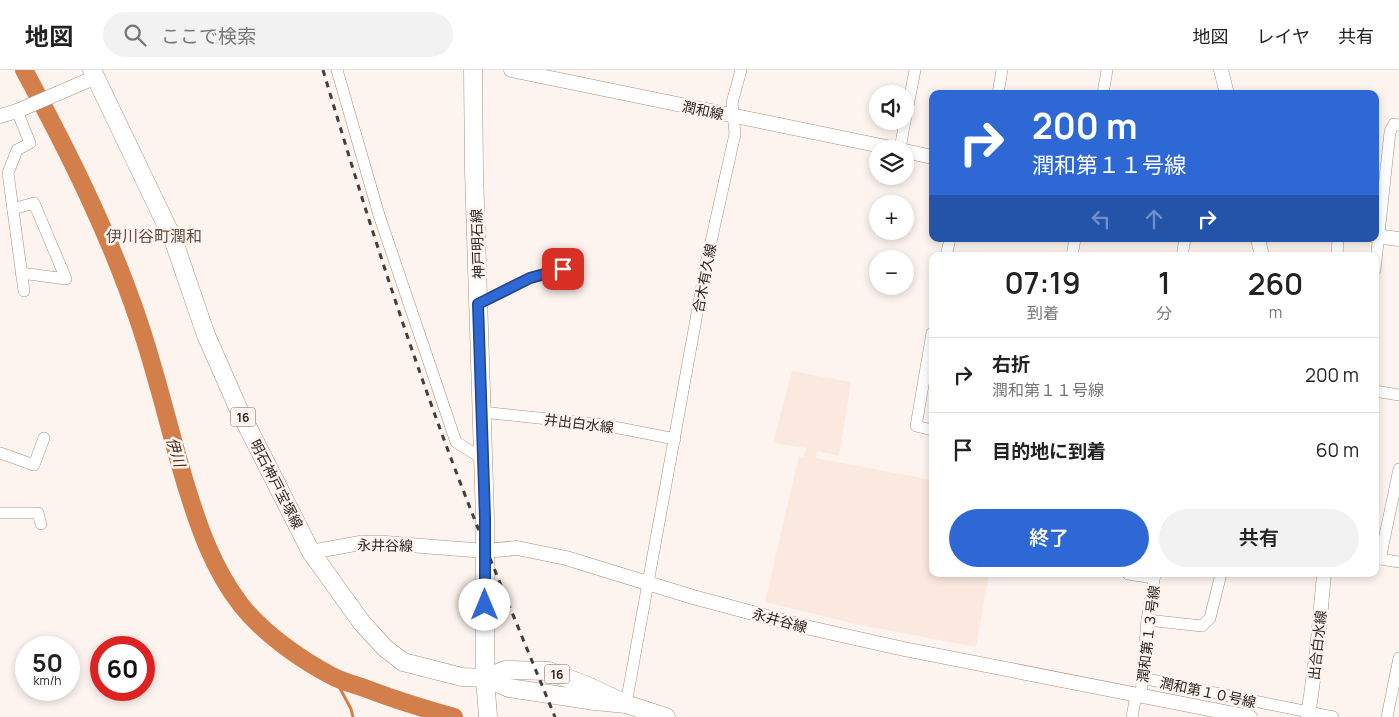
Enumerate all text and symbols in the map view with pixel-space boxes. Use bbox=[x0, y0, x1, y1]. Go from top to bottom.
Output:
search box bbox=[103, 12, 453, 57]
text: 地図 bbox=[25, 19, 73, 52]
icon: search bbox=[121, 21, 149, 49]
text: ここで検索 bbox=[161, 23, 256, 49]
text: 地図 bbox=[1193, 24, 1229, 48]
text: レイヤ bbox=[1257, 24, 1310, 48]
text: 共有 bbox=[1338, 24, 1374, 48]
map controls bbox=[869, 85, 914, 295]
button: sound bbox=[869, 85, 914, 130]
street label: 潤和線 bbox=[680, 96, 726, 124]
text: 200 m bbox=[1032, 102, 1137, 150]
icon: right bbox=[949, 110, 1014, 175]
button: layers bbox=[869, 140, 914, 185]
text: 潤和第１１号線 bbox=[1032, 150, 1186, 180]
button: + bbox=[869, 195, 914, 240]
icon: left bbox=[1087, 205, 1115, 233]
icon: ahead bbox=[1140, 205, 1168, 233]
icon: right bbox=[1193, 205, 1221, 233]
street label: 神戸明石線 bbox=[466, 209, 488, 279]
district label: 伊川谷町潤和 bbox=[106, 225, 202, 247]
street label: 合木有久線 bbox=[688, 242, 720, 314]
pin bbox=[542, 248, 584, 290]
button: − bbox=[869, 250, 914, 295]
icon: arrive bbox=[549, 255, 577, 283]
text: 07:19 bbox=[1005, 262, 1081, 303]
text: 1 bbox=[1158, 262, 1171, 303]
text: 260 bbox=[1248, 263, 1303, 304]
text: m bbox=[1269, 301, 1282, 323]
text: 到着 bbox=[1027, 302, 1059, 324]
text: 分 bbox=[1156, 302, 1172, 324]
text: 右折 bbox=[992, 351, 1030, 377]
icon: right bbox=[949, 361, 977, 389]
text: 200 m bbox=[1305, 362, 1359, 388]
text: 潤和第１１号線 bbox=[992, 379, 1104, 401]
road number: 16 bbox=[230, 408, 256, 427]
street label: 井出白水線 bbox=[543, 409, 615, 437]
water label: 伊川 bbox=[162, 435, 191, 471]
street label: 明石神戸宝塚線 bbox=[246, 436, 308, 532]
icon: arrive bbox=[949, 436, 977, 464]
text: 60 m bbox=[1316, 437, 1359, 463]
text: 目的地に到着 bbox=[992, 438, 1106, 464]
button: 終了 bbox=[949, 509, 1149, 567]
button: 共有 bbox=[1159, 509, 1359, 567]
street label: 永井谷線 bbox=[357, 535, 413, 555]
position arrow bbox=[458, 578, 510, 630]
street label: 潤和第１３号線 bbox=[1133, 584, 1163, 684]
street label: 永井谷線 bbox=[750, 604, 810, 636]
street label: 出合白水線 bbox=[1304, 609, 1330, 681]
speed limit sign: 60 bbox=[90, 636, 155, 701]
text: 50 bbox=[32, 645, 63, 680]
road number: 16 bbox=[544, 664, 570, 684]
text: km/h bbox=[34, 672, 61, 689]
street label: 潤和第１０号線 bbox=[1158, 673, 1258, 711]

